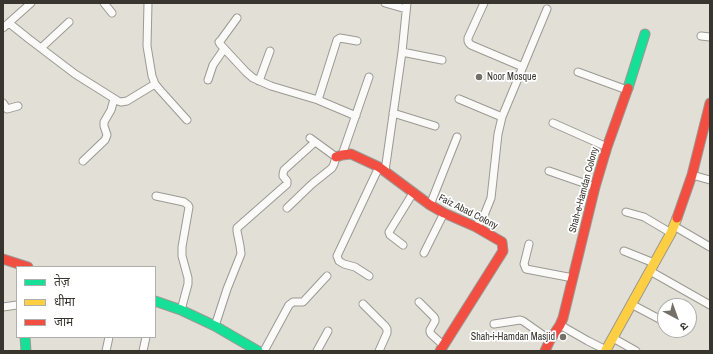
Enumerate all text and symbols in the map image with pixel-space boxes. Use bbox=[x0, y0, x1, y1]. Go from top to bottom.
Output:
place label: Noor Mosque bbox=[487, 71, 536, 83]
marker: Noor Mosque bbox=[474, 72, 484, 82]
street label: Shah-e-Hamdan Colony bbox=[567, 146, 601, 234]
street label: Faiz Abad Colony bbox=[436, 192, 500, 232]
legend bbox=[16, 266, 156, 338]
text: तेज़ bbox=[54, 274, 70, 290]
text: धीमा bbox=[54, 294, 75, 310]
north arrow bbox=[657, 298, 697, 338]
text: जाम bbox=[54, 314, 73, 330]
text: उ bbox=[677, 319, 691, 334]
place label: Shah-i-Hamdan Masjid bbox=[471, 331, 555, 343]
marker: Shah-i-Hamdan Masjid bbox=[558, 332, 568, 342]

